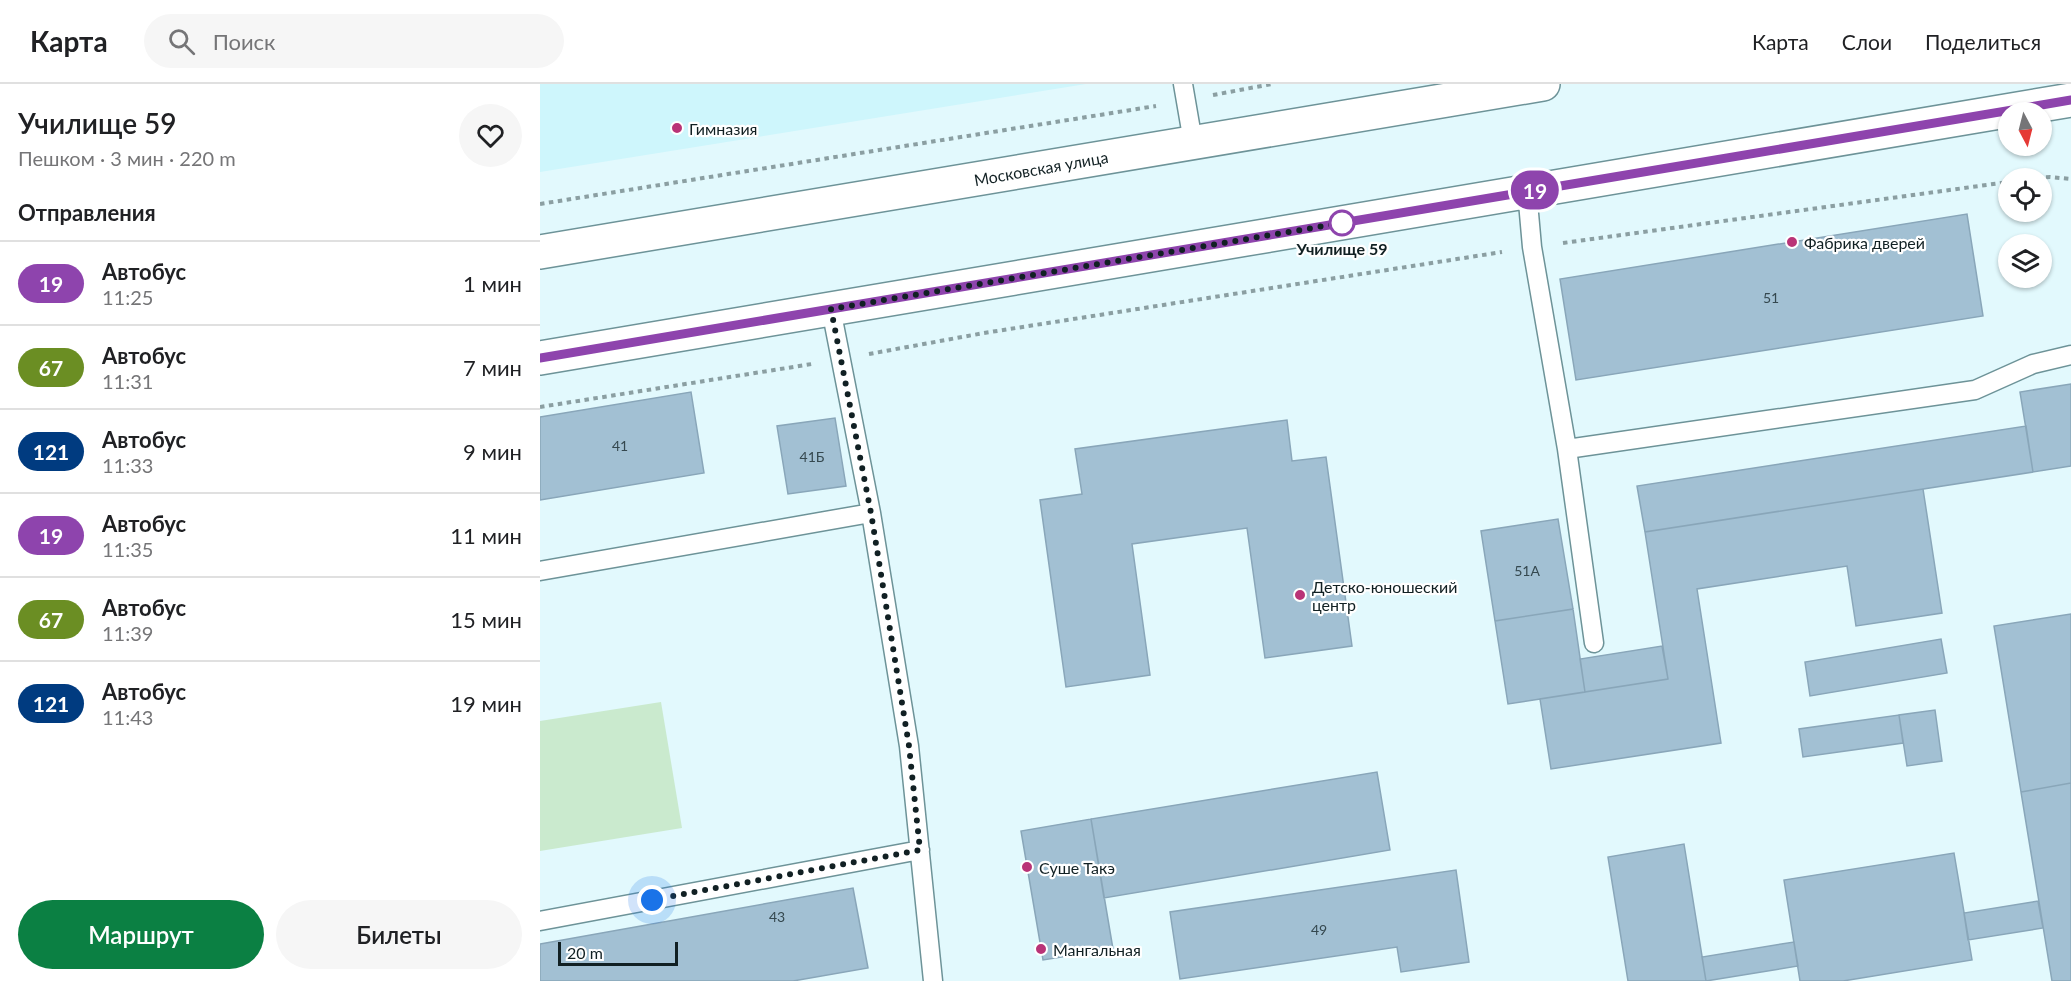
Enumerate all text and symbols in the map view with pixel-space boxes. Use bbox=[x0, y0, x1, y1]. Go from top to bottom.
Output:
search box bbox=[144, 14, 564, 68]
text: Карта bbox=[30, 24, 108, 58]
icon: search bbox=[165, 25, 198, 58]
text: Поиск bbox=[213, 28, 276, 55]
text: Карта bbox=[1752, 29, 1809, 54]
text: Слои bbox=[1842, 29, 1892, 54]
text: Поделиться bbox=[1925, 29, 2041, 54]
north arrow bbox=[1998, 102, 2052, 156]
map controls bbox=[1998, 102, 2052, 288]
button: heart bbox=[459, 104, 522, 167]
text: Училище 59 bbox=[18, 106, 177, 140]
place label: Гимназия bbox=[689, 119, 757, 138]
marker: Гимназия bbox=[670, 121, 684, 135]
text: Пешком · 3 мин · 220 m bbox=[18, 146, 236, 170]
street label: Московская улица bbox=[972, 147, 1110, 189]
button: locate bbox=[1998, 168, 2052, 222]
line badge: 19 bbox=[1508, 170, 1562, 210]
text: 19 bbox=[1523, 178, 1547, 203]
text: Отправления bbox=[18, 199, 156, 226]
marker: Училище 59 bbox=[1329, 210, 1355, 236]
place label: Фабрика дверей bbox=[1804, 233, 1925, 252]
button: layers bbox=[1998, 234, 2052, 288]
marker: Фабрика дверей bbox=[1785, 235, 1799, 249]
place label: Училище 59 bbox=[1295, 239, 1388, 258]
text: Автобус bbox=[102, 258, 186, 285]
text: 1 мин bbox=[463, 270, 522, 297]
text: 19 bbox=[39, 271, 63, 296]
text: 11:25 bbox=[102, 285, 153, 309]
house number: 51 bbox=[1763, 289, 1779, 306]
text: Автобус bbox=[102, 342, 186, 369]
text: 7 мин bbox=[463, 354, 522, 381]
text: 67 bbox=[39, 355, 63, 380]
text: 11:31 bbox=[102, 369, 153, 393]
text: Автобус bbox=[102, 426, 186, 453]
house number: 41 bbox=[612, 437, 628, 454]
text: 9 мин bbox=[463, 438, 522, 465]
text: 121 bbox=[33, 439, 69, 464]
house number: 41Б bbox=[800, 448, 825, 465]
text: 11:33 bbox=[102, 453, 153, 477]
text: Автобус bbox=[102, 510, 186, 537]
text: 11 мин bbox=[450, 522, 522, 549]
text: 19 bbox=[39, 523, 63, 548]
text: 11:35 bbox=[102, 537, 153, 561]
house number: 51А bbox=[1514, 562, 1540, 579]
place label: Детско-юношеский центр bbox=[1312, 577, 1457, 614]
marker: Детско-юношеский центр bbox=[1293, 588, 1307, 602]
text: Автобус bbox=[102, 594, 186, 621]
text: 15 мин bbox=[450, 606, 522, 633]
text: 67 bbox=[39, 607, 63, 632]
text: 11:39 bbox=[102, 621, 153, 645]
text: Автобус bbox=[102, 678, 186, 705]
text: 19 мин bbox=[450, 690, 522, 717]
text: 121 bbox=[33, 691, 69, 716]
text: 11:43 bbox=[102, 705, 153, 729]
place label: Суше Такэ bbox=[1039, 858, 1115, 877]
marker: Суше Такэ bbox=[1020, 860, 1034, 874]
your location bbox=[637, 885, 667, 915]
button: Маршрут bbox=[18, 900, 264, 969]
button: Билеты bbox=[276, 900, 522, 969]
house number: 43 bbox=[769, 908, 785, 925]
house number: 49 bbox=[1311, 921, 1327, 938]
scale bar bbox=[558, 939, 678, 966]
place label: Мангальная bbox=[1053, 940, 1141, 959]
marker: Мангальная bbox=[1034, 942, 1048, 956]
text: 20 m bbox=[567, 943, 603, 962]

